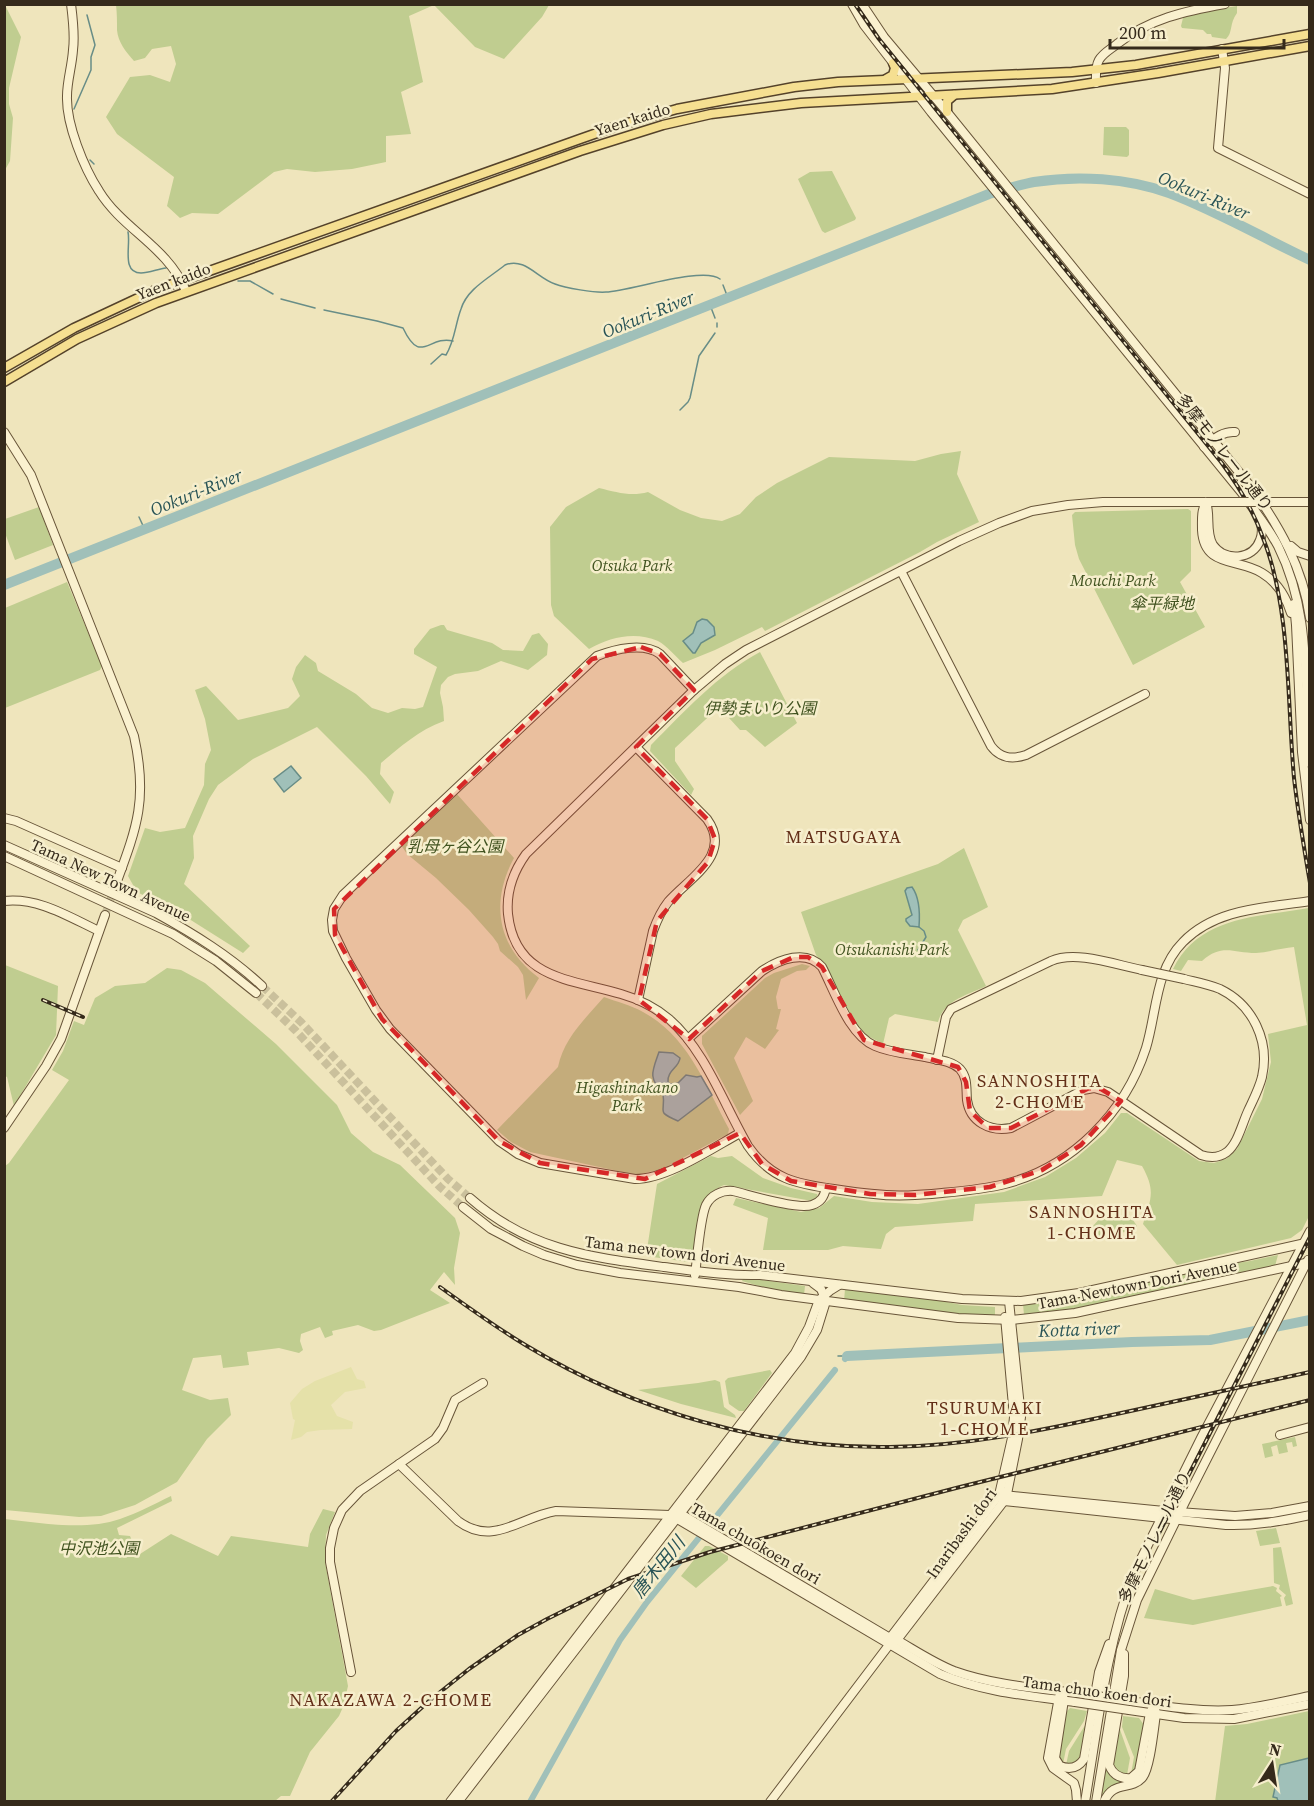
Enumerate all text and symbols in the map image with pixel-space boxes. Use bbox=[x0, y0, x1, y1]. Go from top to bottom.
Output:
scale bar bbox=[1110, 12, 1284, 50]
text: 200 m bbox=[1119, 20, 1166, 45]
street label: Yaen kaido bbox=[591, 97, 673, 141]
water label: Ookuri-River bbox=[1154, 164, 1254, 226]
street label: Yaen kaido bbox=[133, 257, 214, 305]
water label: Ookuri-River bbox=[598, 284, 699, 344]
street label: 多摩モノレール通り bbox=[1172, 388, 1278, 516]
water label: Ookuri-River bbox=[146, 462, 247, 522]
park label: Otsuka Park bbox=[592, 554, 673, 576]
park label: Mouchi Park bbox=[1069, 569, 1156, 591]
park label: 傘平緑地 bbox=[1130, 592, 1196, 614]
park label: 伊勢まいり公園 bbox=[704, 697, 818, 719]
district label: MATSUGAYA bbox=[786, 824, 902, 849]
street label: Tama New Town Avenue bbox=[27, 833, 195, 927]
park label: 乳母ヶ谷公園 bbox=[407, 835, 505, 857]
park label: Otsukanishi Park bbox=[835, 938, 949, 960]
district label: SANNOSHITA 2-CHOME bbox=[977, 1068, 1103, 1114]
park label: Higashinakano Park bbox=[575, 1076, 678, 1116]
district label: SANNOSHITA 1-CHOME bbox=[1029, 1199, 1155, 1245]
street label: Tama new town dori Avenue bbox=[583, 1230, 787, 1276]
street label: Tama Newtown Dori Avenue bbox=[1035, 1254, 1239, 1314]
water label: Kotta river bbox=[1037, 1315, 1121, 1343]
district label: TSURUMAKI 1-CHOME bbox=[927, 1395, 1043, 1441]
street label: 多摩モノレール通り bbox=[1113, 1467, 1195, 1607]
street label: Inaribashi dori bbox=[921, 1483, 1001, 1583]
street label: Tama chuokoen dori bbox=[687, 1497, 825, 1589]
water label: 唐木田川 bbox=[626, 1530, 692, 1603]
park label: 中沢池公園 bbox=[59, 1537, 141, 1559]
street label: Tama chuo koen dori bbox=[1021, 1670, 1173, 1712]
district label: NAKAZAWA 2-CHOME bbox=[289, 1687, 493, 1712]
north arrow bbox=[1242, 1734, 1302, 1794]
text: N bbox=[1267, 1737, 1283, 1761]

